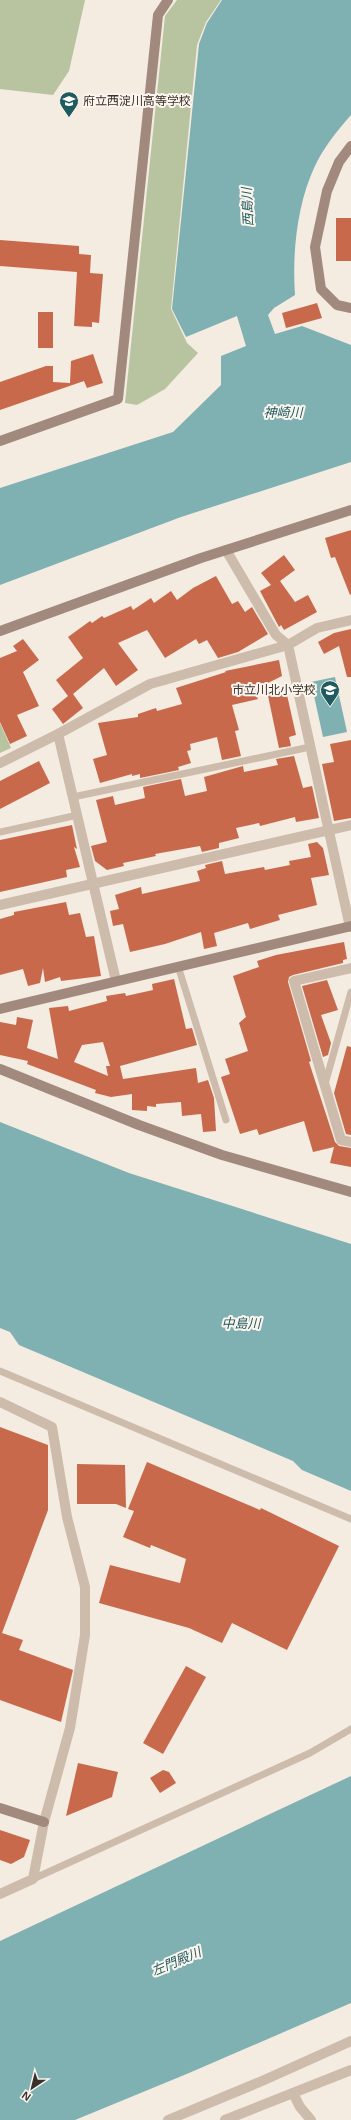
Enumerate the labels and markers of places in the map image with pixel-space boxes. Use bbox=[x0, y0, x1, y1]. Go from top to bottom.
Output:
school or university icon: 府立西淀川高等学校 bbox=[58, 90, 80, 118]
place label: 府立西淀川高等学校 bbox=[83, 94, 191, 108]
school or university icon: 市立川北小学校 bbox=[319, 679, 341, 707]
place label: 市立川北小学校 bbox=[232, 683, 316, 697]

